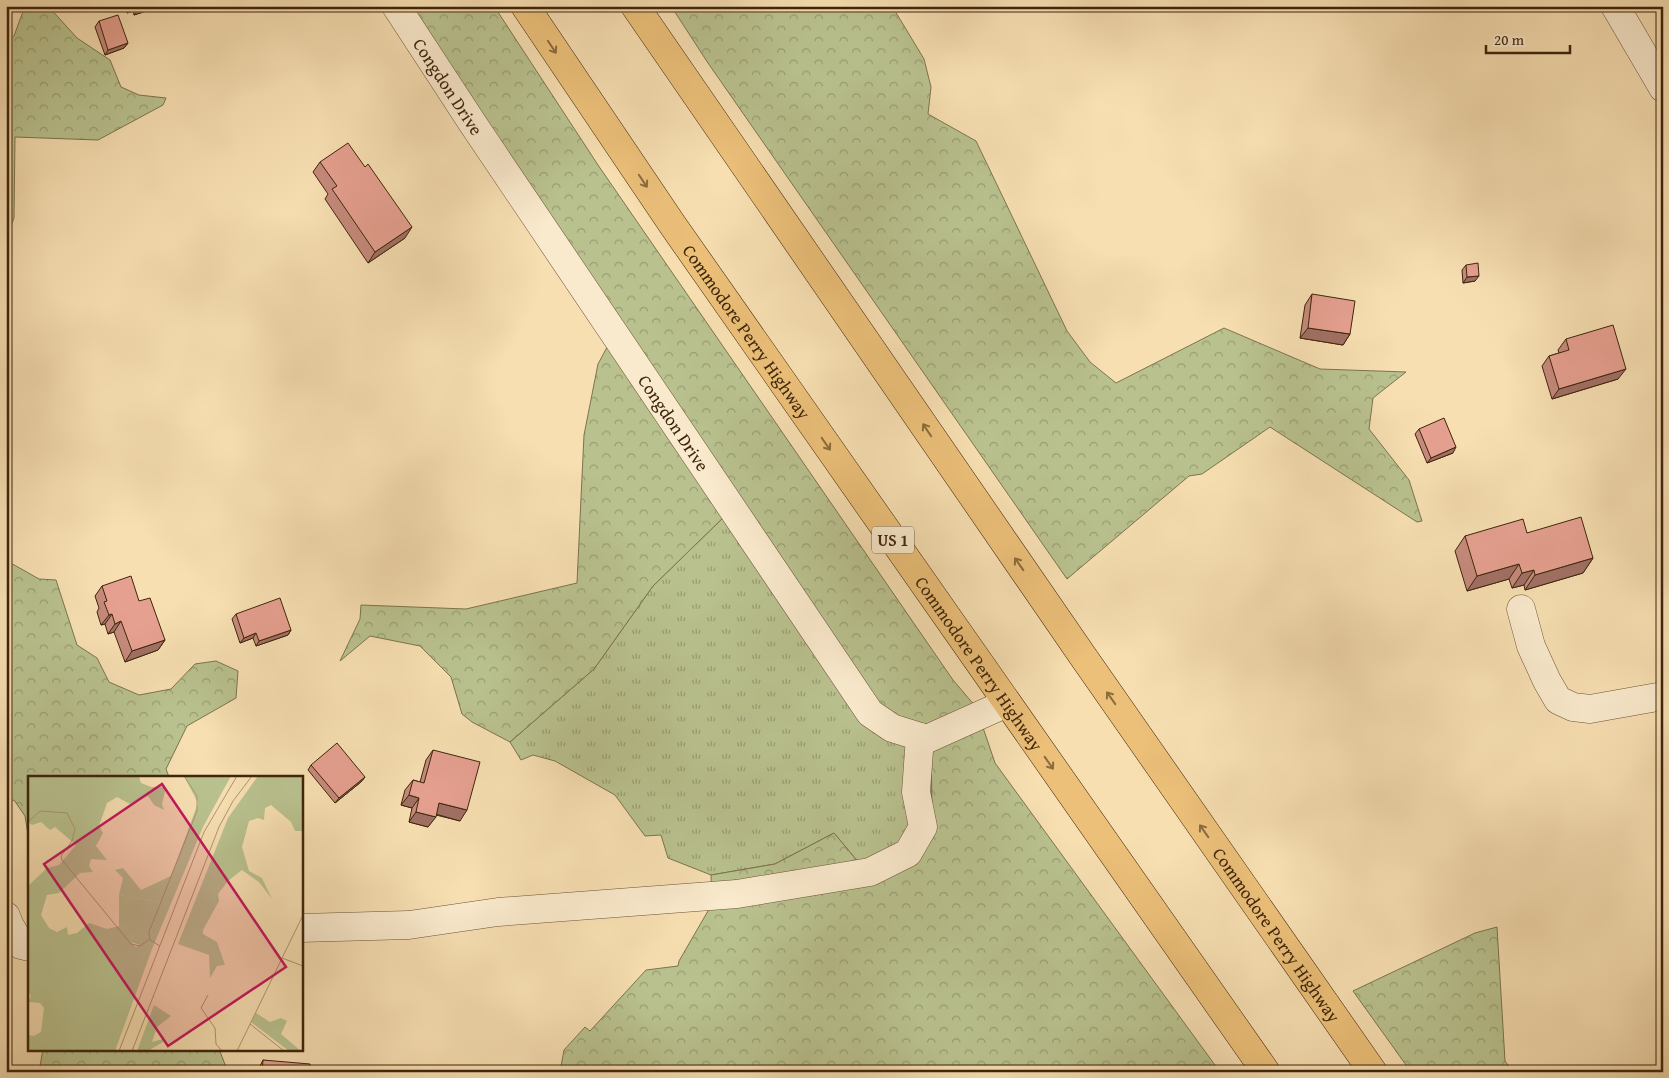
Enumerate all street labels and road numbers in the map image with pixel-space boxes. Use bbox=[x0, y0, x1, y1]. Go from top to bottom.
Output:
street label: Congdon Drive bbox=[407, 32, 490, 140]
street label: Commodore Perry Highway bbox=[676, 238, 818, 424]
street label: Congdon Drive bbox=[632, 369, 717, 476]
road number: US 1 bbox=[872, 526, 914, 554]
street label: Commodore Perry Highway bbox=[909, 570, 1050, 756]
street label: Commodore Perry Highway bbox=[1207, 842, 1348, 1028]

